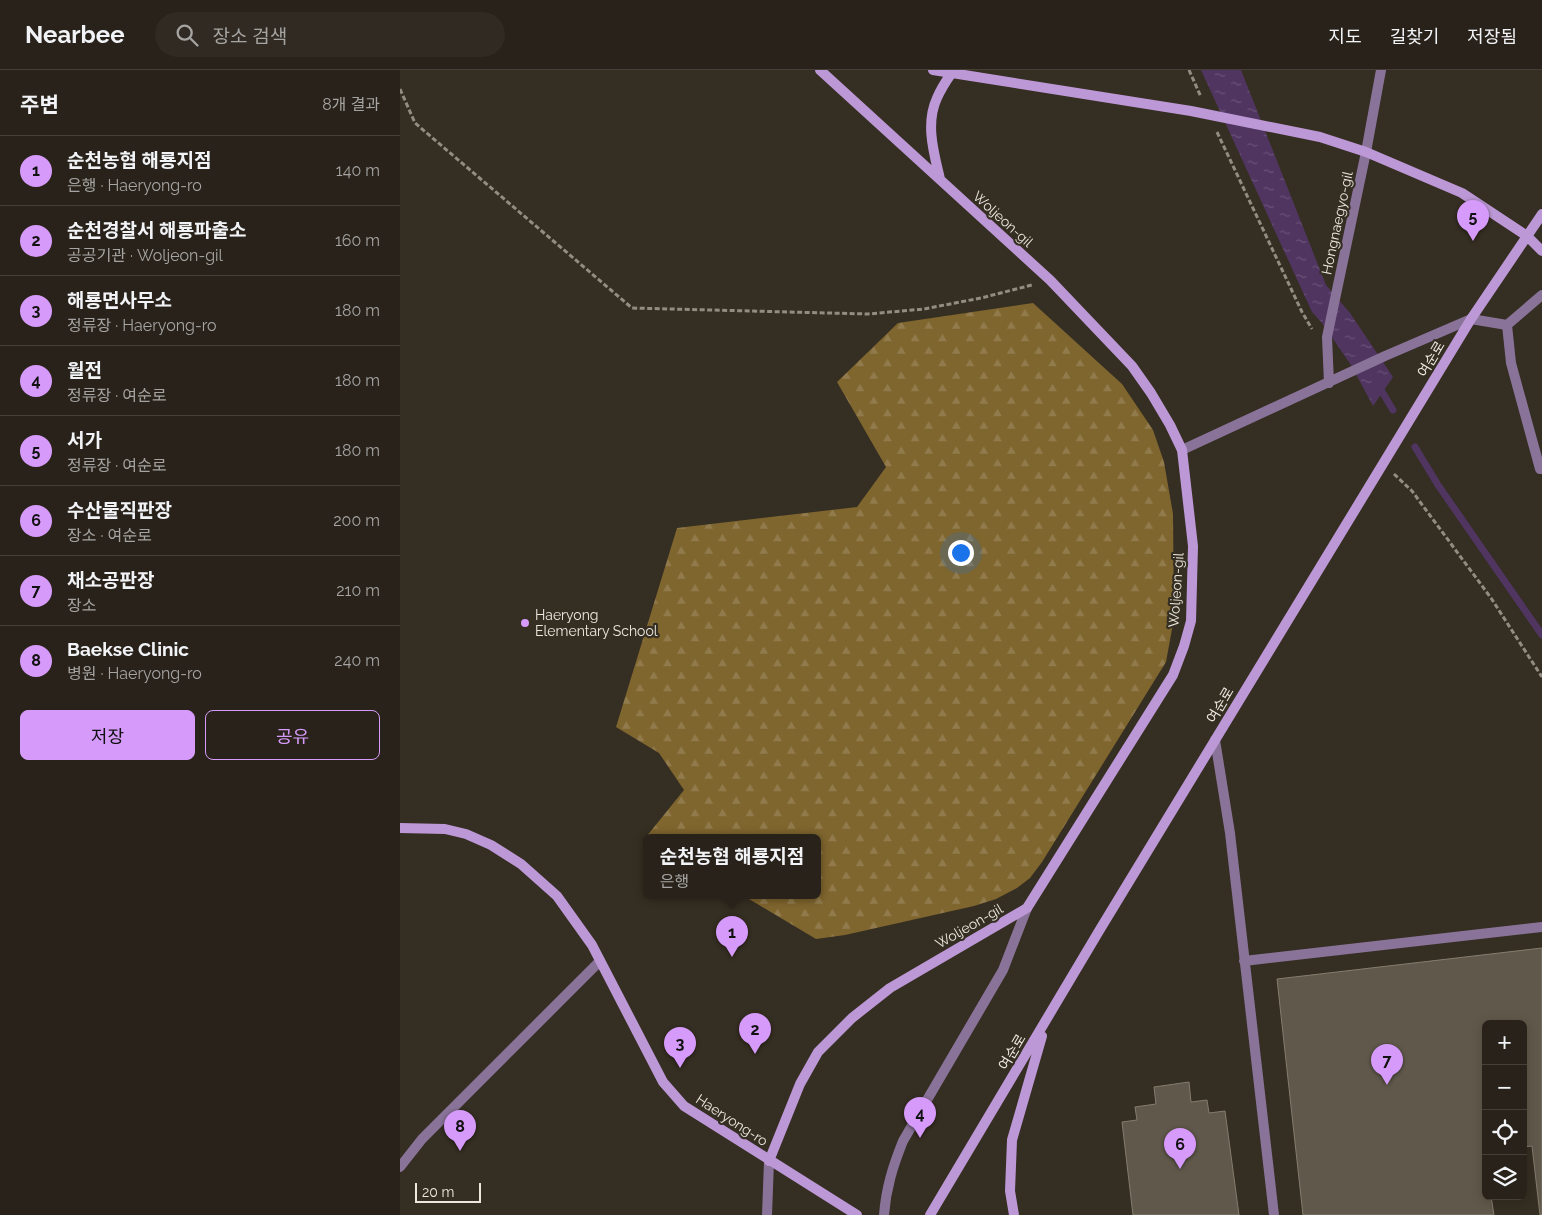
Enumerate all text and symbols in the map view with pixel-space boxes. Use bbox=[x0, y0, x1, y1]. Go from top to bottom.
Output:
search box bbox=[155, 12, 505, 57]
text: Nearbee bbox=[25, 20, 125, 49]
icon: search bbox=[173, 21, 201, 49]
text: 장소 검색 bbox=[213, 25, 287, 47]
text: 지도 bbox=[1329, 26, 1362, 47]
text: 길찾기 bbox=[1390, 26, 1439, 47]
text: 저장됨 bbox=[1467, 26, 1517, 47]
text: 주변 bbox=[20, 92, 59, 117]
text: 8개 결과 bbox=[322, 95, 380, 114]
text: 순천농협 해룡지점 bbox=[67, 149, 211, 171]
text: 1 bbox=[32, 161, 40, 180]
text: 140 m bbox=[336, 161, 380, 180]
street label: Hongnaegyo-gil bbox=[1318, 170, 1356, 276]
text: 은행 · Haeryong-ro bbox=[67, 176, 202, 195]
street label: Woljeon-gil bbox=[970, 188, 1036, 250]
pin: 5 bbox=[1457, 200, 1489, 241]
text: 순천경찰서 해룡파출소 bbox=[67, 219, 246, 241]
text: 2 bbox=[31, 231, 41, 250]
text: 160 m bbox=[335, 231, 380, 250]
text: 공공기관 · Woljeon-gil bbox=[67, 246, 223, 265]
text: 해룡면사무소 bbox=[67, 289, 172, 311]
text: 3 bbox=[32, 301, 40, 320]
text: 180 m bbox=[335, 301, 380, 320]
text: 정류장 · Haeryong-ro bbox=[67, 316, 217, 335]
street label: 여순로 bbox=[1414, 338, 1448, 380]
text: 월전 bbox=[67, 359, 102, 381]
text: 4 bbox=[31, 371, 41, 390]
text: 180 m bbox=[335, 371, 380, 390]
text: 정류장 · 여순로 bbox=[67, 386, 167, 405]
text: 서가 bbox=[67, 429, 102, 451]
text: 5 bbox=[32, 441, 40, 460]
text: 180 m bbox=[335, 441, 380, 460]
text: 정류장 · 여순로 bbox=[67, 456, 167, 475]
text: 수산물직판장 bbox=[67, 499, 172, 521]
text: 6 bbox=[31, 511, 41, 530]
text: 200 m bbox=[333, 511, 380, 530]
text: 장소 · 여순로 bbox=[67, 526, 152, 545]
your location bbox=[948, 540, 974, 566]
street label: Woljeon-gil bbox=[1165, 552, 1187, 628]
text: 채소공판장 bbox=[67, 569, 154, 591]
text: 7 bbox=[32, 581, 40, 600]
text: 210 m bbox=[336, 581, 380, 600]
text: 장소 bbox=[67, 596, 96, 615]
place label: Haeryong Elementary School bbox=[535, 607, 658, 639]
marker: Haeryong Elementary School bbox=[519, 617, 531, 629]
text: Baekse Clinic bbox=[67, 638, 189, 660]
text: 8 bbox=[31, 651, 41, 670]
text: 240 m bbox=[334, 651, 380, 670]
text: 병원 · Haeryong-ro bbox=[67, 664, 202, 683]
street label: 여순로 bbox=[1203, 684, 1237, 726]
button: 저장 bbox=[20, 710, 195, 760]
button: 공유 bbox=[205, 710, 380, 760]
popup bbox=[643, 834, 821, 899]
text: 순천농협 해룡지점 bbox=[660, 845, 804, 867]
text: 은행 bbox=[660, 872, 689, 891]
street label: Woljeon-gil bbox=[932, 900, 1006, 952]
pin: 1 bbox=[716, 916, 748, 957]
pin: 2 bbox=[739, 1013, 771, 1054]
map controls bbox=[1482, 1020, 1527, 1200]
button: + bbox=[1482, 1020, 1527, 1065]
pin: 3 bbox=[664, 1027, 696, 1068]
street label: 여순로 bbox=[995, 1031, 1029, 1073]
pin: 7 bbox=[1371, 1044, 1403, 1085]
button: − bbox=[1482, 1065, 1527, 1110]
street label: Haeryong-ro bbox=[693, 1091, 771, 1149]
pin: 4 bbox=[904, 1097, 936, 1138]
pin: 8 bbox=[444, 1110, 476, 1151]
button: locate bbox=[1482, 1110, 1527, 1155]
pin: 6 bbox=[1164, 1128, 1196, 1169]
button: layers bbox=[1482, 1155, 1527, 1200]
scale bar bbox=[415, 1180, 481, 1203]
text: 20 m bbox=[422, 1184, 454, 1200]

